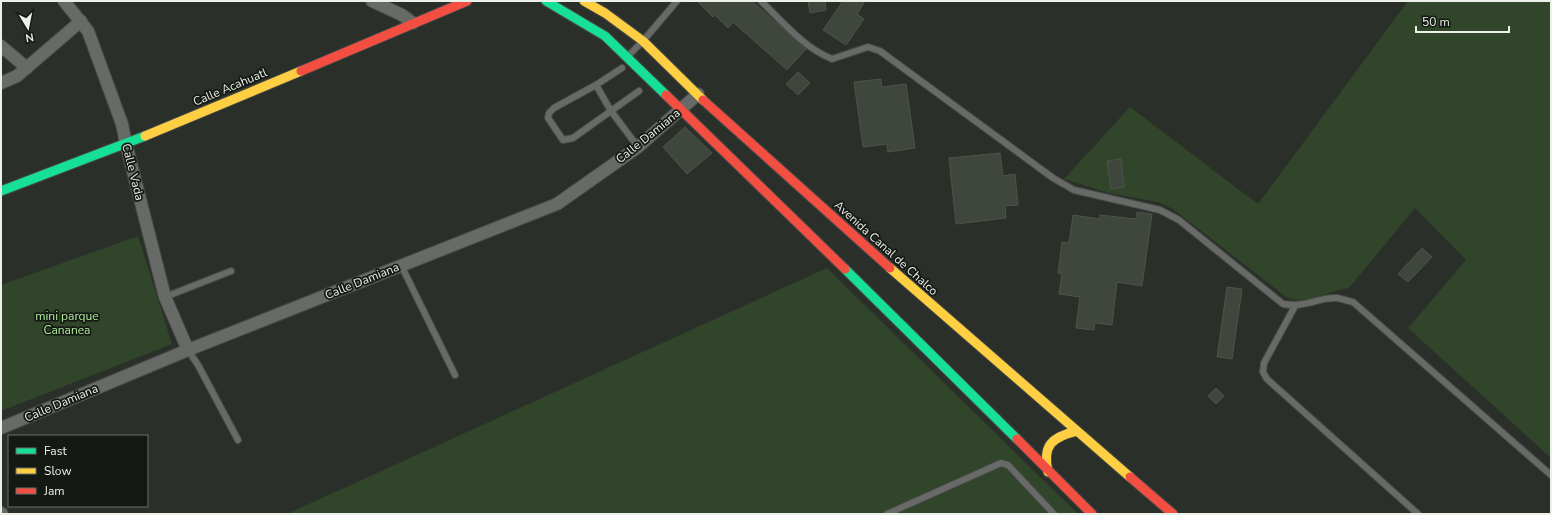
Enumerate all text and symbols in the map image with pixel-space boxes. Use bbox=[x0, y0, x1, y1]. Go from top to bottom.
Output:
north arrow bbox=[8, 8, 48, 48]
scale bar bbox=[1416, 8, 1509, 34]
text: 50 m bbox=[1422, 14, 1450, 30]
text: N bbox=[24, 29, 35, 45]
street label: Calle Acahuatl bbox=[191, 64, 270, 110]
street label: Calle Damiana bbox=[612, 105, 684, 167]
street label: Calle Vada bbox=[118, 142, 148, 202]
street label: Avenida Canal de Chalco bbox=[831, 197, 941, 299]
street label: Calle Damiana bbox=[323, 259, 401, 303]
park label: mini parque Cananea bbox=[35, 308, 99, 338]
street label: Calle Damiana bbox=[22, 380, 100, 426]
legend bbox=[8, 435, 148, 507]
text: Fast bbox=[44, 443, 67, 459]
text: Slow bbox=[44, 463, 72, 479]
text: Jam bbox=[43, 483, 65, 499]

